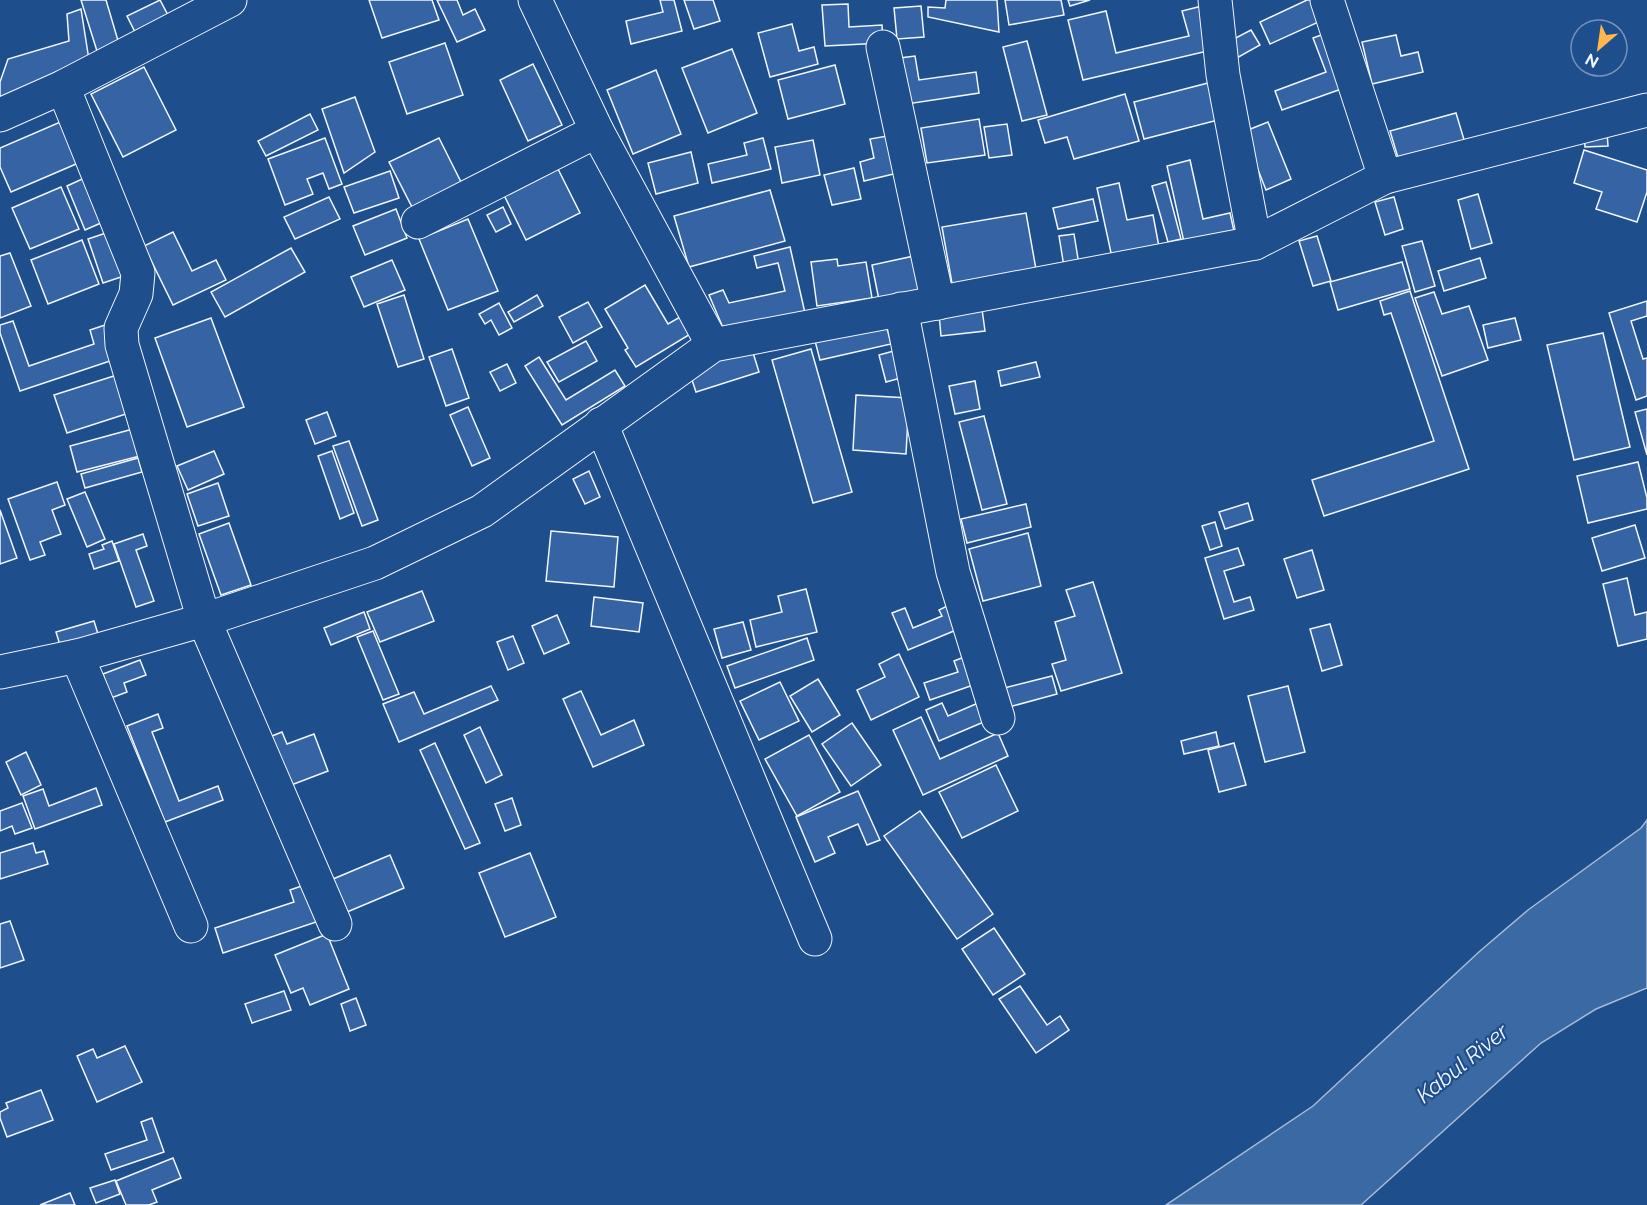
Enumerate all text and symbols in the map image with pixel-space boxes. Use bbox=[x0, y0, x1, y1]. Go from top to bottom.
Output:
north arrow bbox=[1569, 18, 1629, 78]
text: N bbox=[1582, 49, 1602, 72]
water label: Kabul River bbox=[1411, 1017, 1514, 1108]

